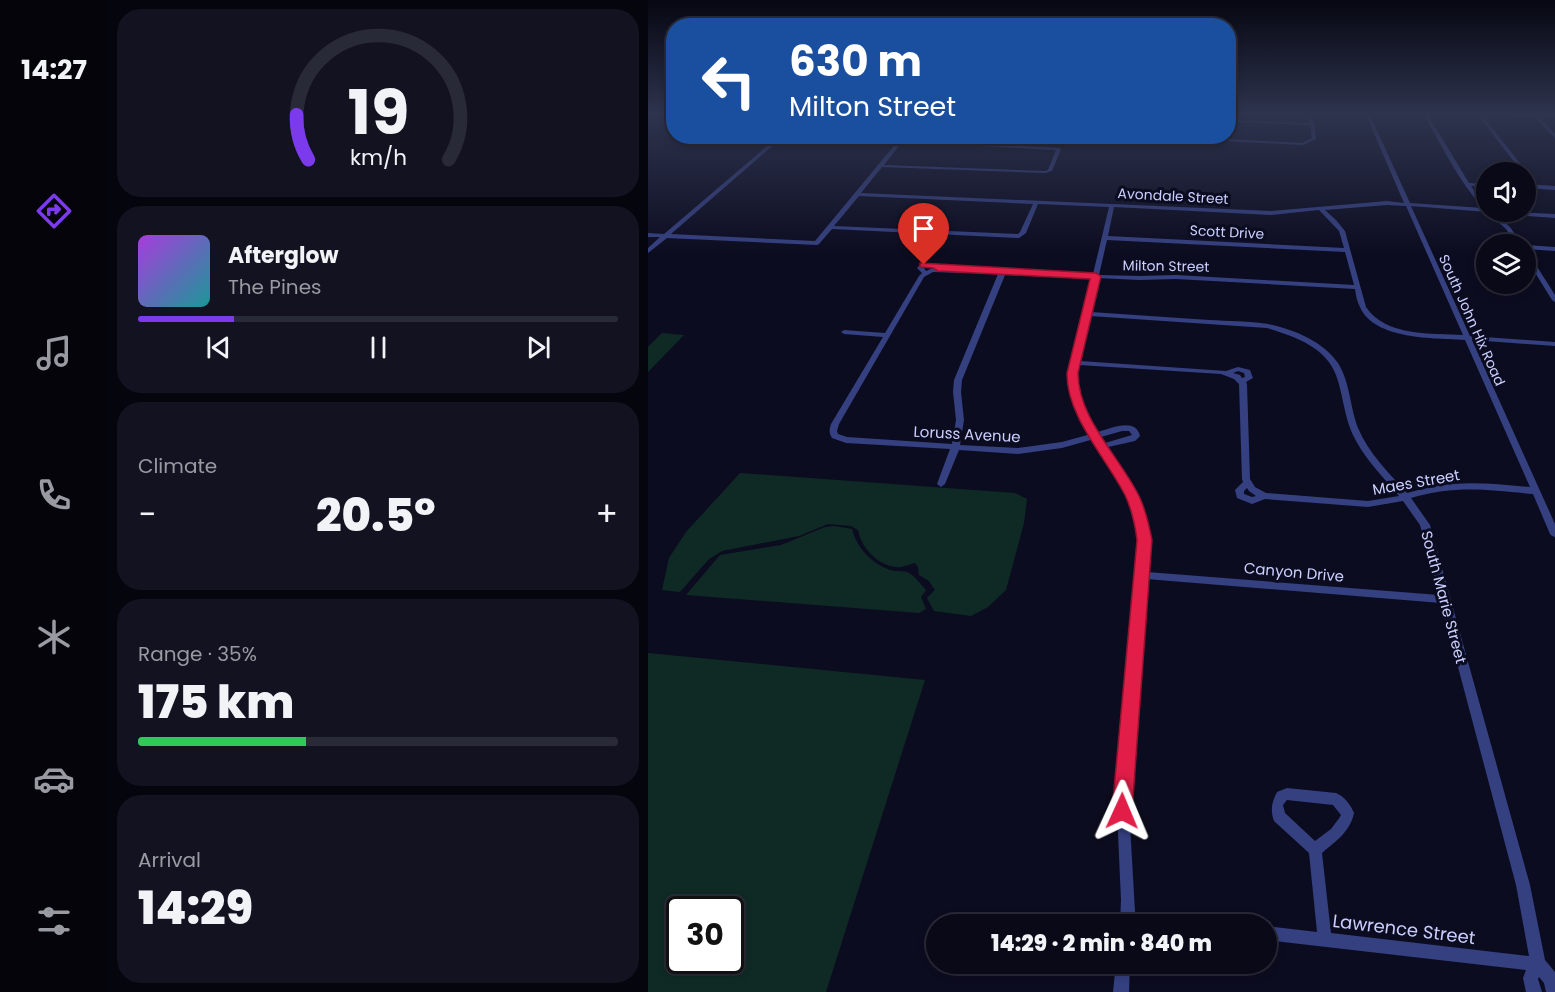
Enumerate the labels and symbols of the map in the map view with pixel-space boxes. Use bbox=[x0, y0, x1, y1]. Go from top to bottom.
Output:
street label: Avondale Street bbox=[1117, 183, 1229, 209]
pin bbox=[898, 203, 949, 265]
street label: Scott Drive bbox=[1189, 220, 1265, 244]
street label: South John Hix Road bbox=[1434, 251, 1510, 389]
street label: Milton Street bbox=[1122, 255, 1210, 277]
street label: Loruss Avenue bbox=[913, 421, 1021, 447]
street label: Maes Street bbox=[1371, 464, 1461, 500]
street label: South Marie Street bbox=[1416, 528, 1472, 666]
street label: Canyon Drive bbox=[1243, 557, 1345, 587]
position arrow bbox=[1090, 779, 1154, 843]
speed limit sign: 30 bbox=[666, 896, 744, 974]
street label: Lawrence Street bbox=[1331, 908, 1477, 950]

